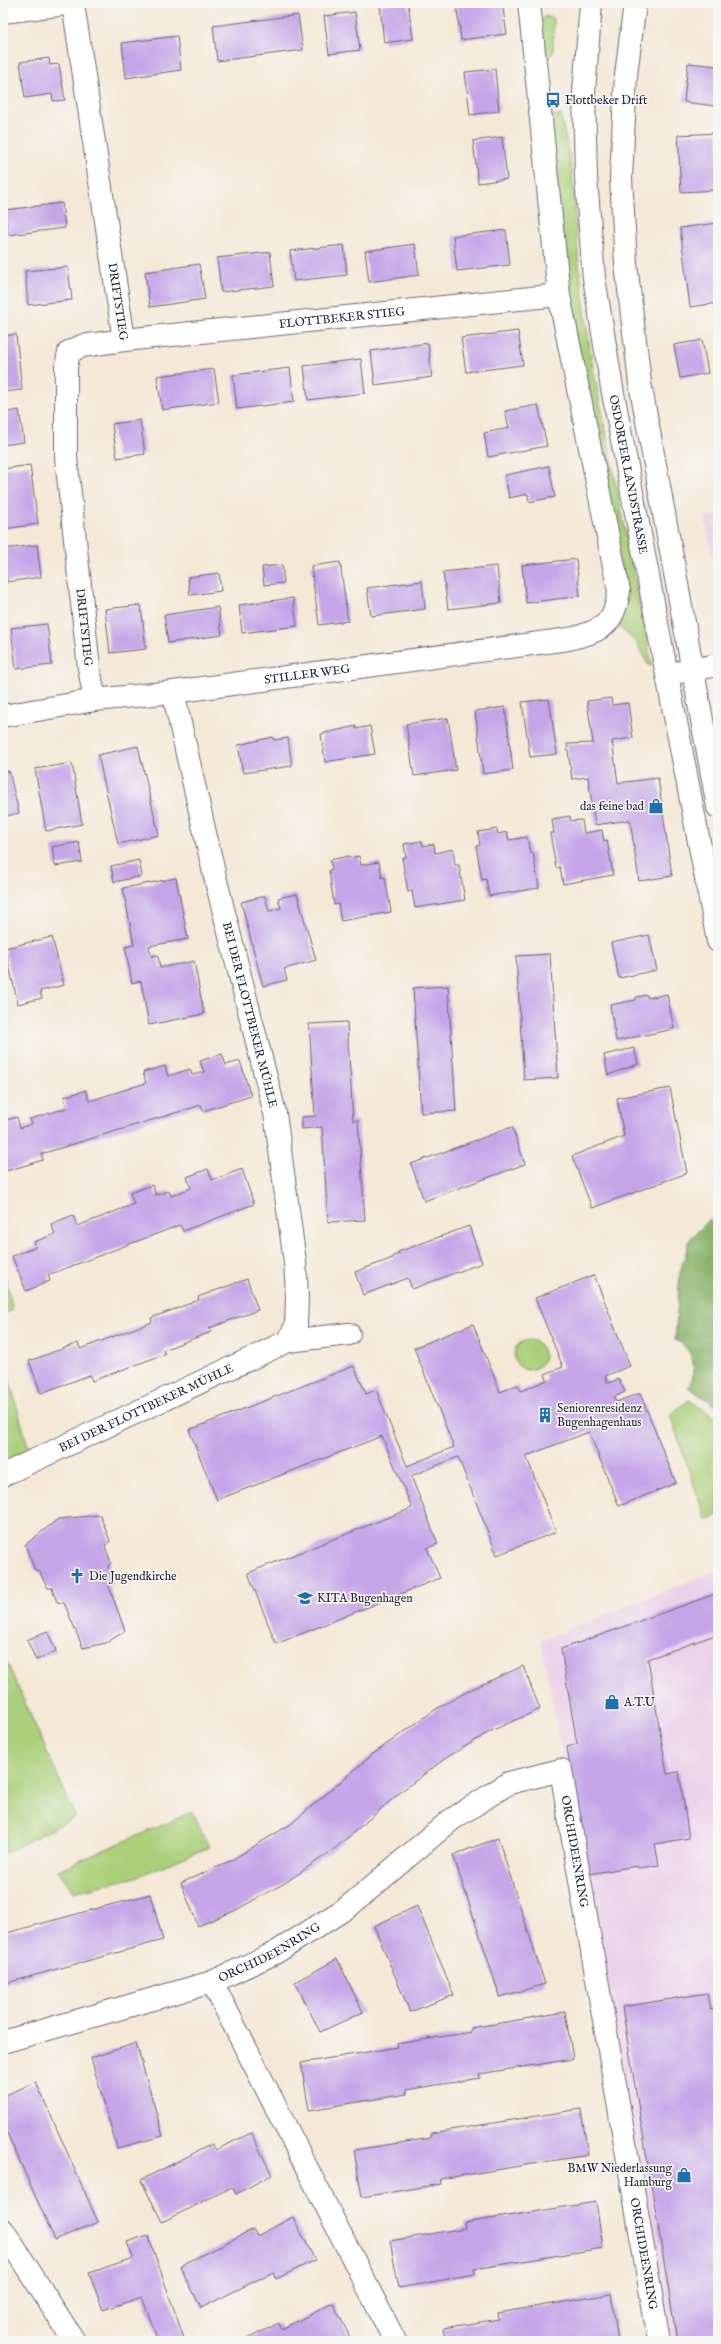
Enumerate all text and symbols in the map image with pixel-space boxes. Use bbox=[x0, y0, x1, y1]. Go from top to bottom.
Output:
bus stop icon: Flottbeker Drift bbox=[544, 91, 562, 109]
place label: Flottbeker Drift bbox=[565, 93, 647, 108]
street label: DRIFTSTIEG bbox=[104, 262, 131, 342]
street label: FLOTTBEKER STIEG bbox=[278, 304, 406, 332]
street label: OSDORFER LANDSTRASSE bbox=[605, 394, 651, 555]
street label: DRIFTSTIEG bbox=[72, 587, 96, 667]
street label: STILLER WEG bbox=[263, 661, 351, 688]
shop icon: das feine bad bbox=[647, 797, 665, 815]
place label: das feine bad bbox=[580, 799, 645, 814]
street label: BEI DER FLOTTBEKER MÜHLE bbox=[219, 921, 280, 1109]
street label: BEI DER FLOTTBEKER MÜHLE bbox=[57, 1361, 236, 1456]
place label: Seniorenresidenz Bugenhagenhaus bbox=[557, 1401, 643, 1430]
building icon: Seniorenresidenz Bugenhagenhaus bbox=[536, 1406, 554, 1424]
church icon: Die Jugendkirche bbox=[68, 1567, 86, 1585]
place label: Die Jugendkirche bbox=[89, 1569, 177, 1585]
school or university icon: KITA Bugenhagen bbox=[296, 1589, 314, 1607]
place label: KITA Bugenhagen bbox=[317, 1591, 413, 1606]
shop icon: A.T.U bbox=[603, 1693, 621, 1711]
place label: A.T.U bbox=[623, 1695, 656, 1710]
street label: ORCHIDEENRING bbox=[558, 1794, 592, 1909]
street label: ORCHIDEENRING bbox=[216, 1919, 324, 1986]
place label: BMW Niederlassung Hamburg bbox=[567, 2161, 672, 2190]
shop icon: BMW Niederlassung Hamburg bbox=[675, 2166, 693, 2184]
street label: ORCHIDEENRING bbox=[627, 2197, 661, 2311]

